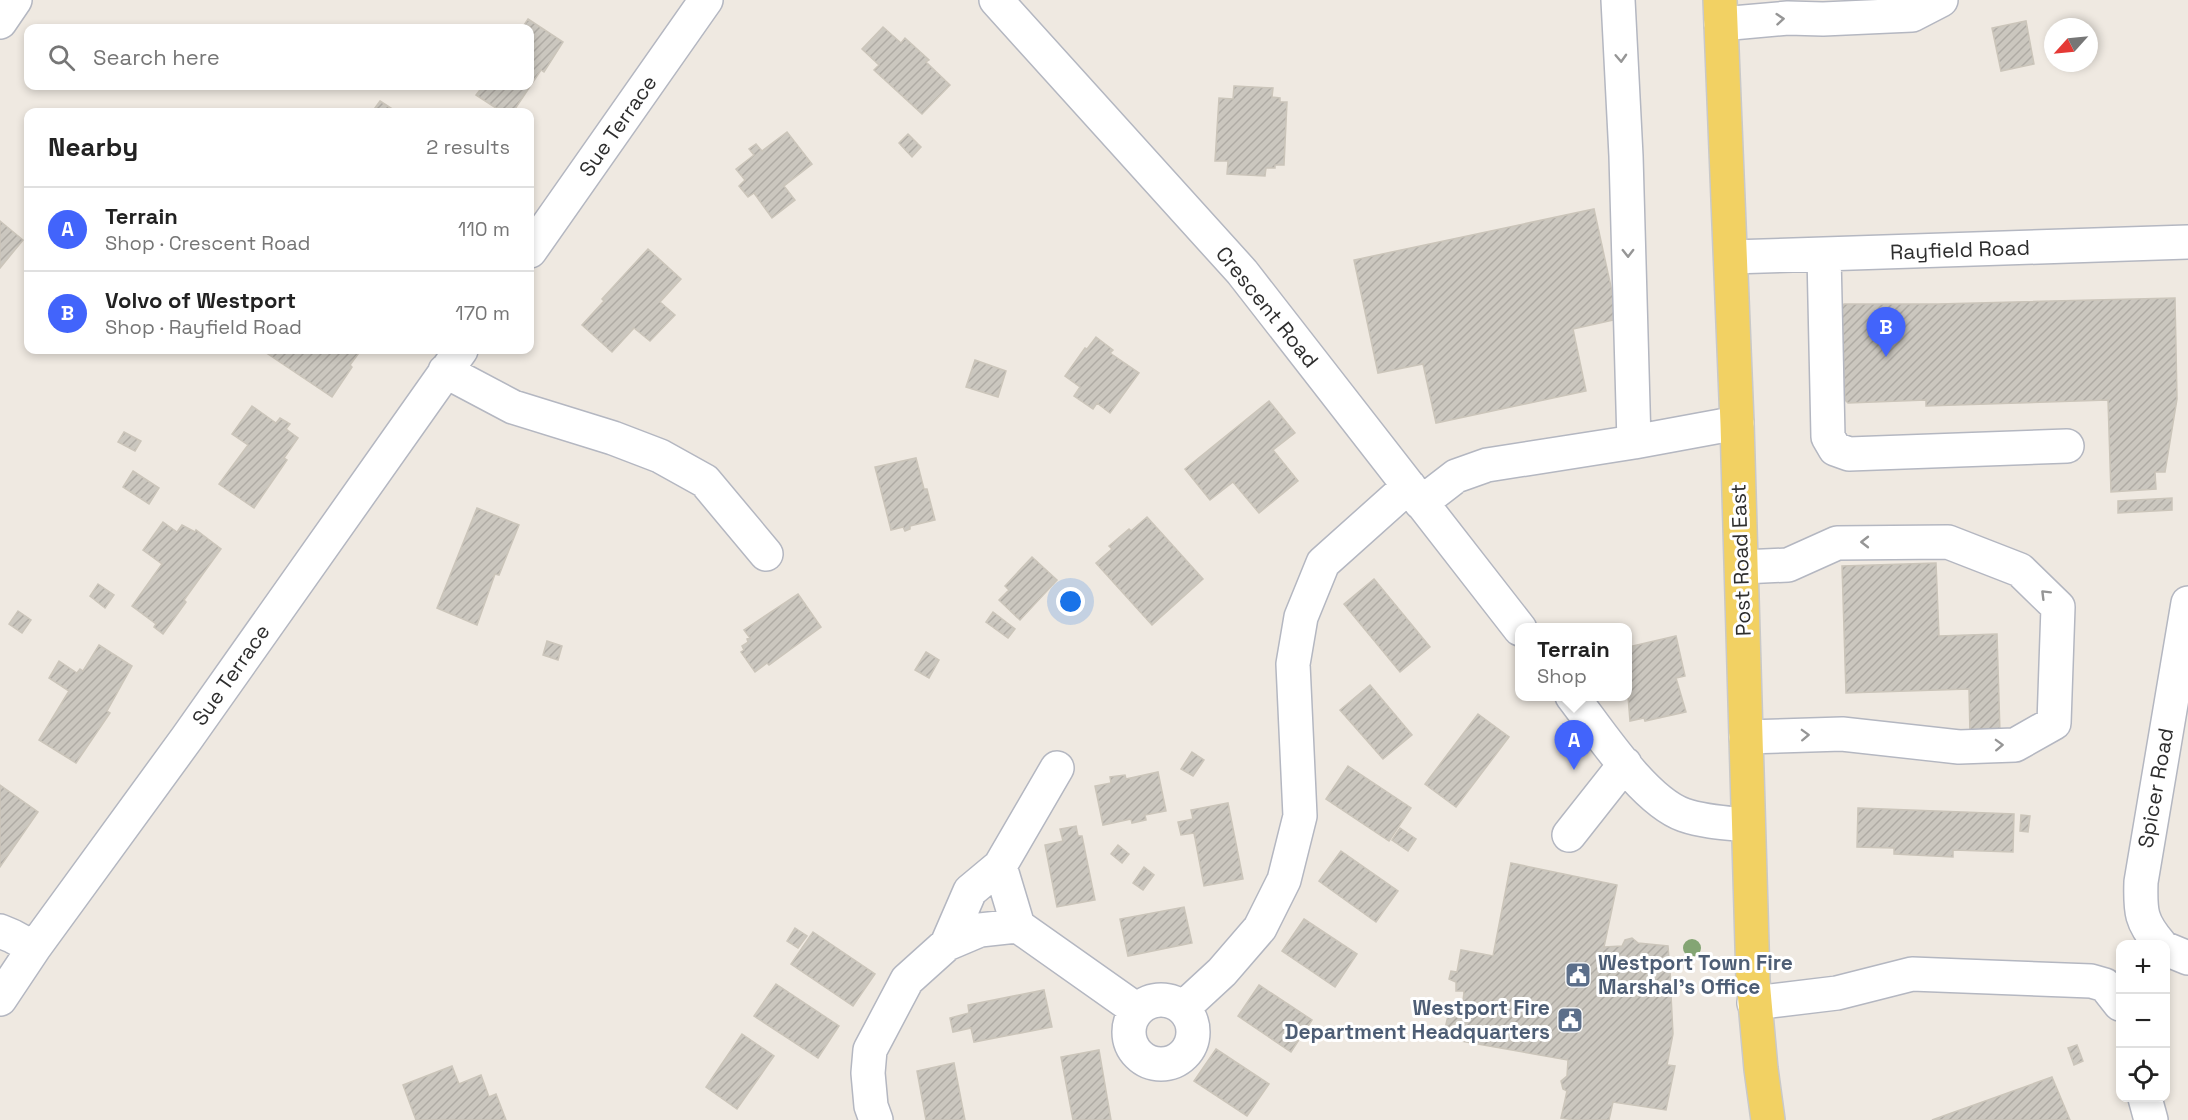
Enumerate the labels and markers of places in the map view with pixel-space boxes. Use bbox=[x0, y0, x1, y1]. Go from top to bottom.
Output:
pin: B bbox=[1866, 308, 1906, 357]
pin: A bbox=[1554, 720, 1594, 770]
place label: Westport Town Fire Marshal's Office bbox=[1598, 949, 1793, 1000]
public building icon: Westport Town Fire Marshal's Office bbox=[1563, 960, 1593, 990]
place label: Westport Fire Department Headquarters bbox=[1284, 994, 1550, 1045]
public building icon: Westport Fire Department Headquarters bbox=[1555, 1005, 1585, 1035]

